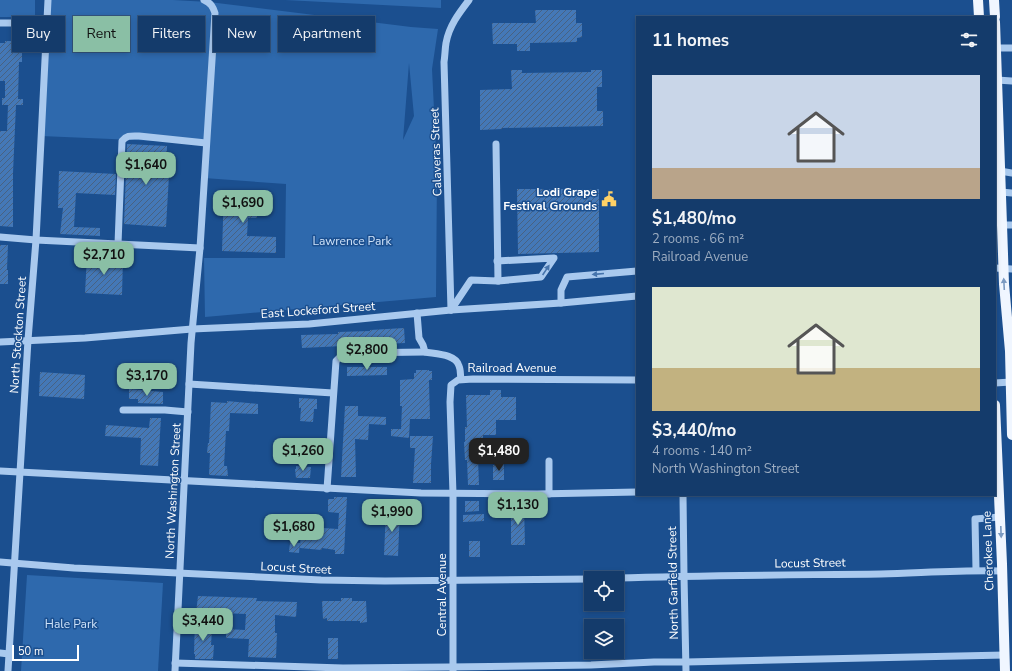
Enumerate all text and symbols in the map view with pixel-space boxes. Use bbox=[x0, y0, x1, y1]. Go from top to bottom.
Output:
chip: Buy bbox=[12, 16, 65, 52]
chip: Rent bbox=[73, 16, 130, 52]
chip: Filters bbox=[138, 16, 205, 52]
chip: New bbox=[213, 16, 270, 52]
chip: Apartment bbox=[278, 16, 375, 52]
text: 11 homes bbox=[652, 29, 729, 52]
icon: filters bbox=[958, 29, 980, 51]
icon: home bbox=[780, 101, 852, 173]
street label: Calaveras Street bbox=[426, 107, 446, 197]
pin: $1,640 bbox=[113, 152, 179, 186]
text: $1,640 bbox=[125, 156, 167, 174]
place label: Lodi Grape Festival Grounds bbox=[503, 184, 597, 214]
pin: $1,690 bbox=[210, 190, 276, 224]
public building icon: Lodi Grape Festival Grounds bbox=[600, 190, 618, 208]
text: $1,690 bbox=[222, 194, 264, 212]
text: $1,480/mo bbox=[652, 207, 736, 230]
text: 2 rooms · 66 m² bbox=[652, 230, 744, 248]
park label: Lawrence Park bbox=[312, 233, 393, 249]
pin: $2,710 bbox=[71, 242, 137, 276]
text: $2,710 bbox=[83, 246, 125, 264]
text: Railroad Avenue bbox=[652, 248, 748, 266]
one-way arrow bbox=[542, 265, 550, 275]
one-way arrow bbox=[592, 271, 604, 278]
street label: North Stockton Street bbox=[6, 275, 30, 394]
one-way arrow bbox=[1001, 278, 1008, 290]
street label: East Lockeford Street bbox=[260, 298, 377, 322]
icon: home bbox=[780, 313, 852, 385]
pin: $2,800 bbox=[334, 337, 400, 371]
text: $2,800 bbox=[346, 341, 388, 359]
street label: Railroad Avenue bbox=[468, 360, 556, 376]
pin: $3,170 bbox=[114, 363, 180, 397]
text: $3,170 bbox=[126, 367, 168, 385]
text: $3,440/mo bbox=[652, 419, 736, 442]
street label: North Washington Street bbox=[161, 422, 185, 559]
pin: $1,260 bbox=[270, 438, 336, 472]
pin: $1,480 bbox=[466, 438, 532, 472]
text: $1,260 bbox=[282, 442, 324, 460]
text: $1,480 bbox=[478, 442, 520, 460]
text: 4 rooms · 140 m² bbox=[652, 442, 752, 460]
text: North Washington Street bbox=[652, 460, 799, 478]
pin: $1,130 bbox=[485, 492, 551, 526]
text: $1,130 bbox=[497, 496, 539, 514]
pin: $1,990 bbox=[359, 499, 425, 533]
text: $1,990 bbox=[371, 503, 413, 521]
street label: Cherokee Lane bbox=[979, 511, 997, 591]
pin: $1,680 bbox=[261, 514, 327, 548]
text: $1,680 bbox=[273, 518, 315, 536]
street label: North Garfield Street bbox=[664, 525, 682, 640]
one-way arrow bbox=[997, 526, 1004, 538]
street label: Central Avenue bbox=[434, 553, 450, 637]
street label: Locust Street bbox=[774, 554, 847, 572]
street label: Locust Street bbox=[260, 558, 333, 578]
map controls bbox=[584, 571, 624, 659]
button: locate bbox=[584, 571, 624, 611]
pin: $3,440 bbox=[170, 608, 236, 642]
text: $3,440 bbox=[182, 612, 224, 630]
park label: Hale Park bbox=[45, 616, 98, 632]
button: layers bbox=[584, 619, 624, 659]
scale bar bbox=[12, 643, 79, 662]
text: 50 m bbox=[18, 644, 43, 659]

